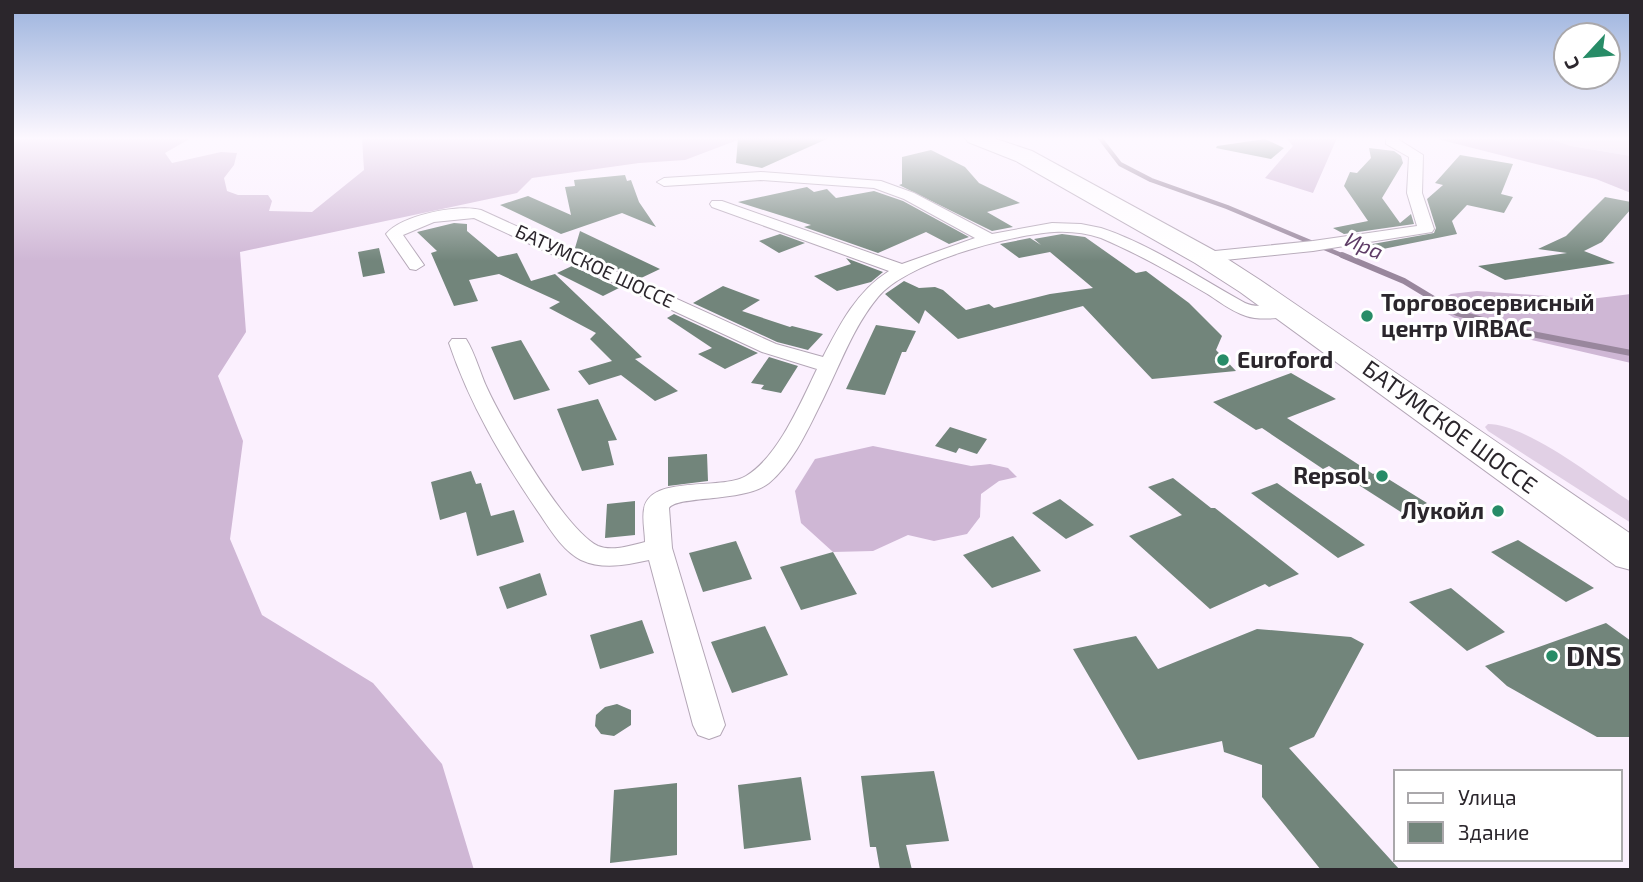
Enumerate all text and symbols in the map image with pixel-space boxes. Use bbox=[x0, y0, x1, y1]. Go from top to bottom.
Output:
north arrow bbox=[1552, 21, 1622, 91]
text: С bbox=[1558, 54, 1584, 74]
street label: БАТУМСКОЕ ШОССЕ bbox=[512, 219, 678, 312]
water label: Ира bbox=[1342, 226, 1387, 264]
place label: Торговосервисный центр VIRBAC bbox=[1381, 288, 1594, 342]
marker: Торговосервисный центр VIRBAC bbox=[1359, 308, 1375, 324]
place label: Euroford bbox=[1237, 345, 1333, 373]
marker: Euroford bbox=[1215, 352, 1231, 368]
street label: БАТУМСКОЕ ШОССЕ bbox=[1358, 353, 1543, 499]
place label: Repsol bbox=[1293, 461, 1368, 489]
marker: Repsol bbox=[1374, 468, 1390, 484]
place label: Лукойл bbox=[1401, 496, 1484, 524]
marker: Лукойл bbox=[1490, 503, 1506, 519]
place label: DNS bbox=[1566, 638, 1622, 672]
marker: DNS bbox=[1544, 648, 1560, 664]
legend bbox=[1394, 770, 1622, 861]
text: Улица bbox=[1458, 784, 1517, 809]
text: Здание bbox=[1458, 819, 1529, 844]

